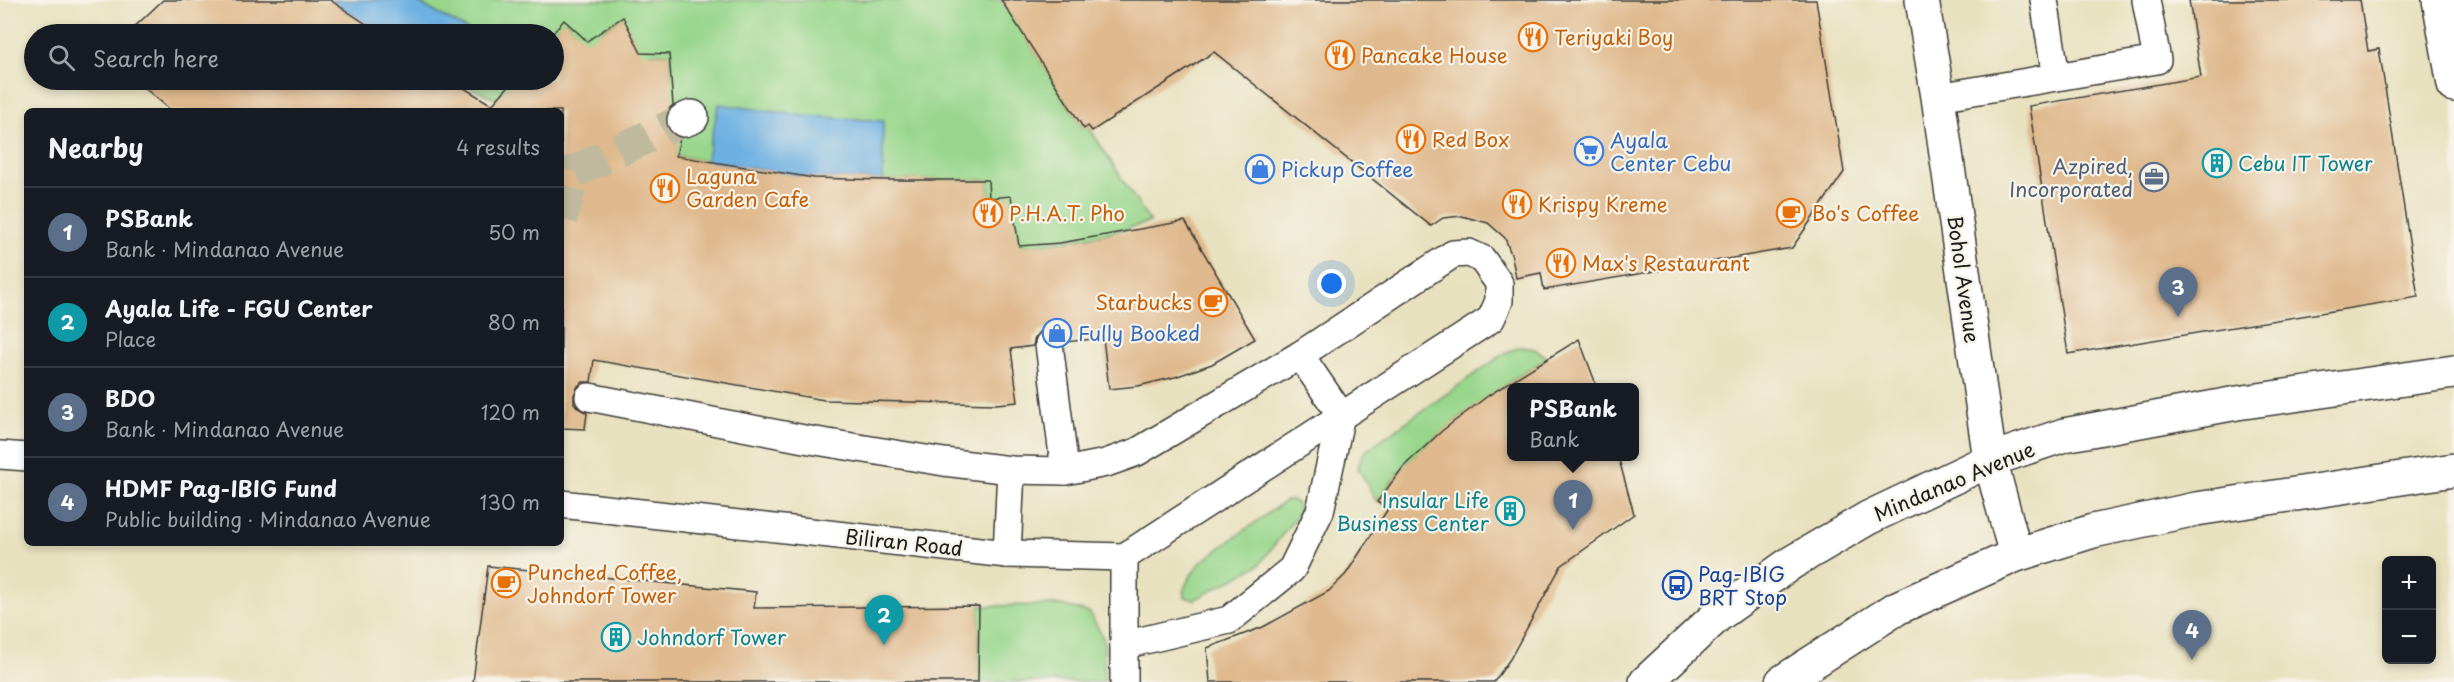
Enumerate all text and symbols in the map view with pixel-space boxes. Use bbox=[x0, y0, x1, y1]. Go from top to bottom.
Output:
restaurant icon: Teriyaki Boy bbox=[1517, 21, 1549, 53]
place label: Teriyaki Boy bbox=[1554, 22, 1673, 52]
search box bbox=[24, 24, 564, 90]
restaurant icon: Pancake House bbox=[1324, 39, 1356, 71]
place label: Pancake House bbox=[1361, 40, 1508, 70]
icon: search bbox=[45, 41, 78, 74]
text: Search here bbox=[93, 41, 219, 74]
restaurant icon: Red Box bbox=[1395, 123, 1427, 155]
place label: Red Box bbox=[1432, 124, 1509, 154]
place label: Ayala Center Cebu bbox=[1610, 125, 1732, 178]
text: Nearby bbox=[48, 128, 143, 167]
text: 4 results bbox=[456, 132, 540, 162]
supermarket icon: Ayala Center Cebu bbox=[1573, 135, 1605, 167]
building icon: Cebu IT Tower bbox=[2201, 147, 2233, 179]
place label: Cebu IT Tower bbox=[2238, 148, 2373, 178]
place label: Azpired, Incorporated bbox=[2009, 151, 2133, 204]
shop icon: Pickup Coffee bbox=[1244, 153, 1276, 185]
place label: Pickup Coffee bbox=[1281, 154, 1414, 184]
place label: Laguna Garden Cafe bbox=[686, 161, 809, 214]
office icon: Azpired, Incorporated bbox=[2138, 161, 2170, 193]
restaurant icon: Laguna Garden Cafe bbox=[649, 172, 681, 204]
restaurant icon: Krispy Kreme bbox=[1501, 188, 1533, 220]
place label: Krispy Kreme bbox=[1538, 189, 1668, 219]
restaurant icon: P.H.A.T. Pho bbox=[972, 197, 1004, 229]
cafe icon: Bo's Coffee bbox=[1775, 197, 1807, 229]
place label: P.H.A.T. Pho bbox=[1009, 198, 1125, 228]
place label: Bo's Coffee bbox=[1812, 198, 1919, 228]
text: PSBank bbox=[105, 201, 193, 234]
street label: Bohol Avenue bbox=[1940, 213, 1988, 345]
text: 1 bbox=[63, 217, 72, 247]
text: 50 m bbox=[488, 217, 540, 247]
text: Bank · Mindanao Avenue bbox=[105, 234, 344, 264]
restaurant icon: Max's Restaurant bbox=[1545, 247, 1577, 279]
place label: Max's Restaurant bbox=[1582, 248, 1750, 278]
pin: 3 bbox=[2158, 268, 2198, 317]
your location bbox=[1317, 269, 1346, 298]
cafe icon: Starbucks bbox=[1197, 286, 1229, 318]
place label: Starbucks bbox=[1095, 287, 1192, 317]
text: Ayala Life - FGU Center bbox=[105, 291, 373, 324]
text: 2 bbox=[60, 307, 75, 337]
text: 80 m bbox=[488, 307, 540, 337]
shop icon: Fully Booked bbox=[1041, 317, 1073, 349]
place label: Fully Booked bbox=[1078, 318, 1200, 348]
text: Place bbox=[105, 324, 156, 354]
text: BDO bbox=[105, 381, 155, 414]
popup bbox=[1507, 383, 1639, 461]
text: PSBank bbox=[1529, 391, 1617, 424]
text: 3 bbox=[61, 397, 74, 427]
text: 120 m bbox=[481, 397, 540, 427]
text: Bank · Mindanao Avenue bbox=[105, 414, 344, 444]
text: Bank bbox=[1529, 424, 1579, 454]
street label: Mindanao Avenue bbox=[1869, 434, 2039, 528]
text: HDMF Pag-IBIG Fund bbox=[105, 471, 337, 504]
pin: 1 bbox=[1554, 480, 1592, 530]
place label: Insular Life Business Center bbox=[1336, 485, 1490, 538]
text: 4 bbox=[61, 487, 74, 517]
text: 130 m bbox=[480, 487, 540, 517]
building icon: Insular Life Business Center bbox=[1494, 495, 1526, 527]
text: Public building · Mindanao Avenue bbox=[105, 504, 431, 534]
street label: Biliran Road bbox=[844, 521, 964, 563]
map controls bbox=[2382, 556, 2436, 664]
button: + bbox=[2382, 556, 2436, 610]
place label: Punched Coffee, Johndorf Tower bbox=[527, 557, 682, 610]
place label: Pag-IBIG BRT Stop bbox=[1698, 559, 1787, 612]
cafe icon: Punched Coffee, Johndorf Tower bbox=[490, 567, 522, 599]
bus stop icon: Pag-IBIG BRT Stop bbox=[1661, 569, 1693, 601]
pin: 2 bbox=[864, 596, 904, 645]
pin: 4 bbox=[2172, 610, 2212, 660]
button: − bbox=[2382, 610, 2436, 664]
building icon: Johndorf Tower bbox=[600, 621, 632, 653]
place label: Johndorf Tower bbox=[637, 622, 787, 652]

